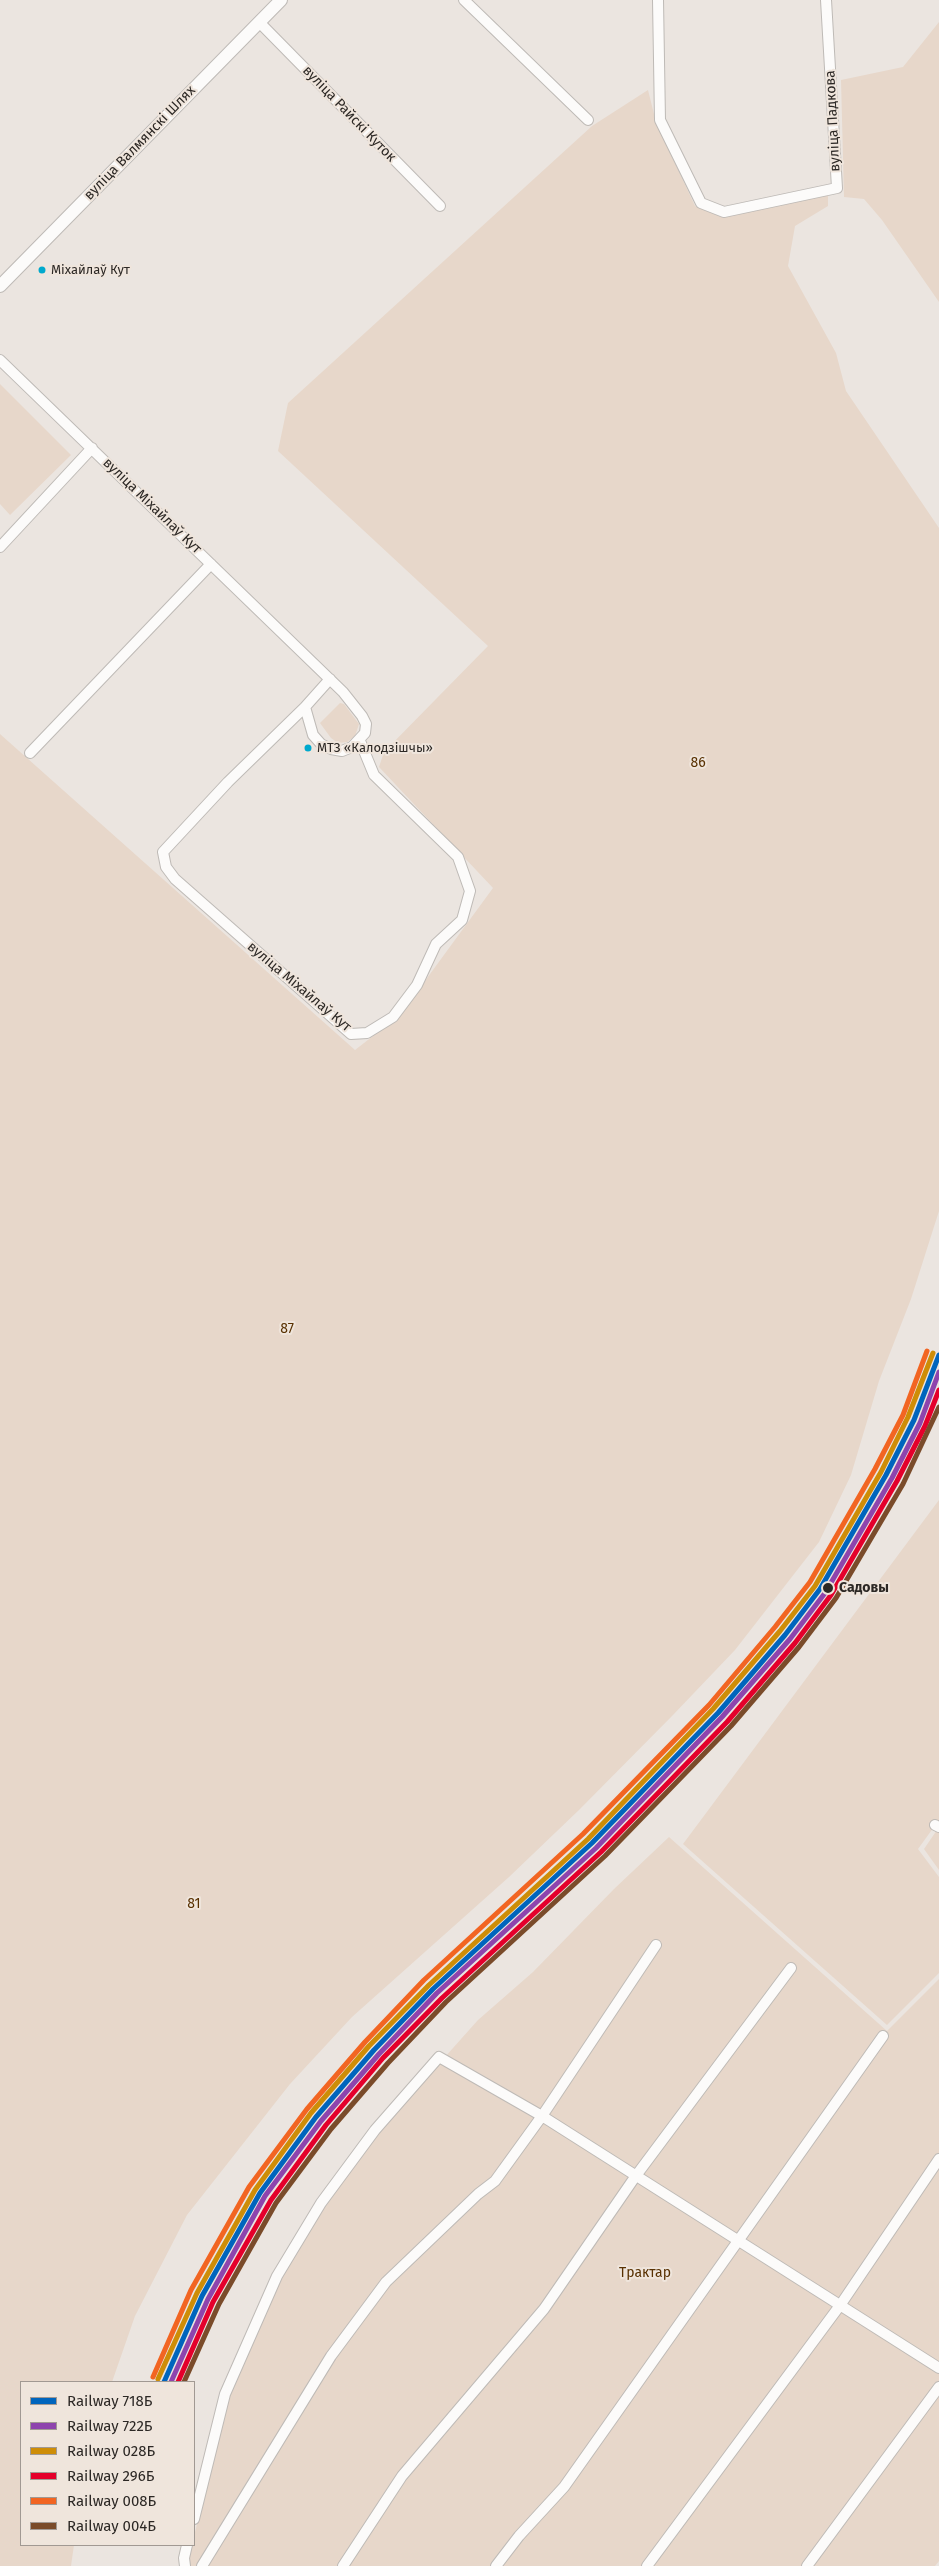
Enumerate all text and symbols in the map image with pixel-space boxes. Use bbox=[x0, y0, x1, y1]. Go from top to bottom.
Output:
street label: вуліца Райскі Куток bbox=[299, 62, 399, 166]
street label: вуліца Падкова bbox=[822, 70, 844, 172]
street label: вуліца Валмянскі Шлях bbox=[81, 82, 199, 204]
place label: Міхайлаў Кут bbox=[51, 262, 130, 278]
marker: Міхайлаў Кут bbox=[37, 265, 47, 275]
street label: вуліца Міхайлаў Кут bbox=[99, 455, 205, 557]
place label: МТЗ «Калодзішчы» bbox=[317, 740, 433, 756]
marker: МТЗ «Калодзішчы» bbox=[303, 743, 313, 753]
park label: 86 bbox=[690, 755, 706, 771]
street label: вуліца Міхайлаў Кут bbox=[244, 939, 354, 1035]
park label: 87 bbox=[280, 1321, 294, 1337]
place label: Садовы bbox=[839, 1580, 889, 1596]
marker: Садовы bbox=[821, 1581, 835, 1595]
park label: 81 bbox=[187, 1896, 201, 1912]
park label: Трактар bbox=[619, 2265, 671, 2281]
legend bbox=[20, 2381, 195, 2546]
text: Railway 718Б bbox=[67, 2392, 152, 2410]
text: Railway 722Б bbox=[67, 2417, 153, 2435]
text: Railway 028Б bbox=[67, 2442, 155, 2460]
text: Railway 296Б bbox=[67, 2467, 154, 2485]
text: Railway 008Б bbox=[67, 2492, 156, 2510]
text: Railway 004Б bbox=[67, 2517, 156, 2535]

